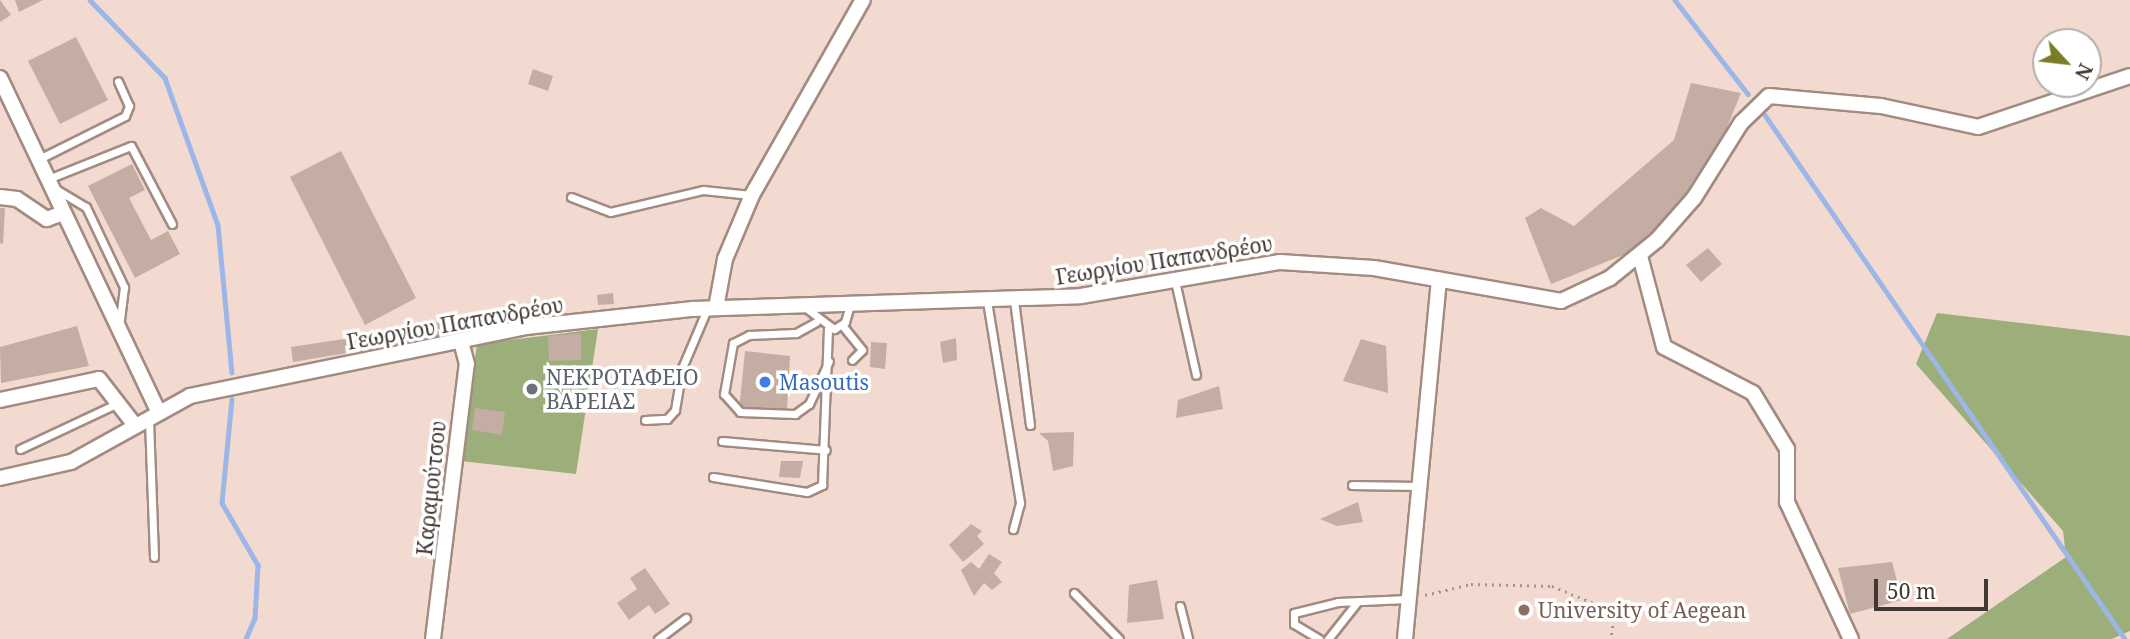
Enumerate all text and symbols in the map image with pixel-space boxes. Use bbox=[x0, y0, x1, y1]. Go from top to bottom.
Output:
north arrow bbox=[2032, 28, 2102, 98]
text: N bbox=[2069, 59, 2099, 84]
street label: Γεωργίου Παπανδρέου bbox=[1054, 230, 1274, 290]
street label: Γεωργίου Παπανδρέου bbox=[345, 292, 565, 354]
place label: ΝΕΚΡΟΤΑΦΕΙΟ ΒΑΡΕΙΑΣ bbox=[546, 364, 699, 414]
place label: Masoutis bbox=[779, 369, 869, 395]
marker: Masoutis bbox=[757, 374, 773, 390]
marker: ΝΕΚΡΟΤΑΦΕΙΟ ΒΑΡΕΙΑΣ bbox=[524, 381, 540, 397]
street label: Καραμούτσου bbox=[411, 419, 451, 557]
scale bar bbox=[1878, 566, 1992, 610]
text: 50 m bbox=[1887, 577, 1936, 605]
place label: University of Aegean bbox=[1538, 597, 1746, 623]
marker: University of Aegean bbox=[1516, 602, 1532, 618]

